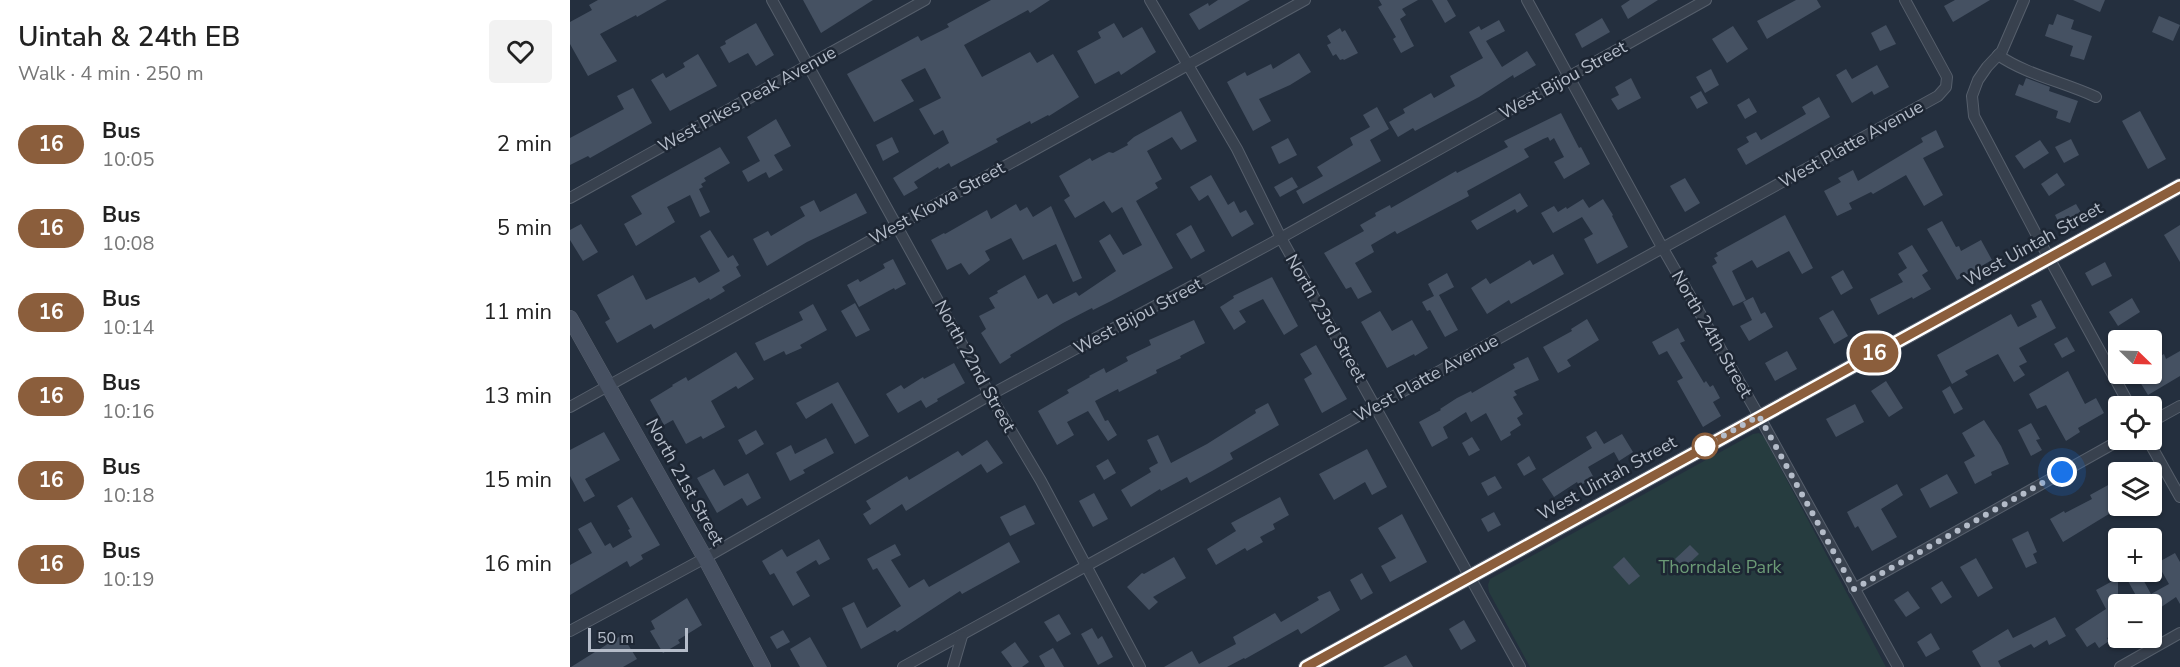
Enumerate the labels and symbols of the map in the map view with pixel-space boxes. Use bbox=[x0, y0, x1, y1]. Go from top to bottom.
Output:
street label: West Bijou Street bbox=[1495, 35, 1632, 125]
street label: West Pikes Peak Avenue bbox=[654, 40, 840, 158]
street label: West Platte Avenue bbox=[1774, 94, 1928, 194]
street label: West Kiowa Street bbox=[865, 155, 1010, 250]
street label: West Uintah Street bbox=[1959, 196, 2107, 292]
street label: North 23rd Street bbox=[1280, 250, 1373, 387]
street label: North 24th Street bbox=[1666, 266, 1759, 403]
street label: West Bijou Street bbox=[1070, 272, 1207, 360]
street label: North 22nd Street bbox=[929, 296, 1022, 437]
street label: West Platte Avenue bbox=[1349, 328, 1503, 428]
north arrow bbox=[2108, 330, 2162, 384]
line badge: 16 bbox=[1847, 334, 1901, 372]
street label: North 21st Street bbox=[640, 414, 730, 550]
street label: West Uintah Street bbox=[1533, 430, 1681, 526]
unlabelled marker bbox=[1692, 433, 1718, 459]
your location bbox=[2047, 457, 2077, 487]
park label: Thorndale Park bbox=[1658, 555, 1783, 579]
scale bar bbox=[588, 625, 688, 652]

